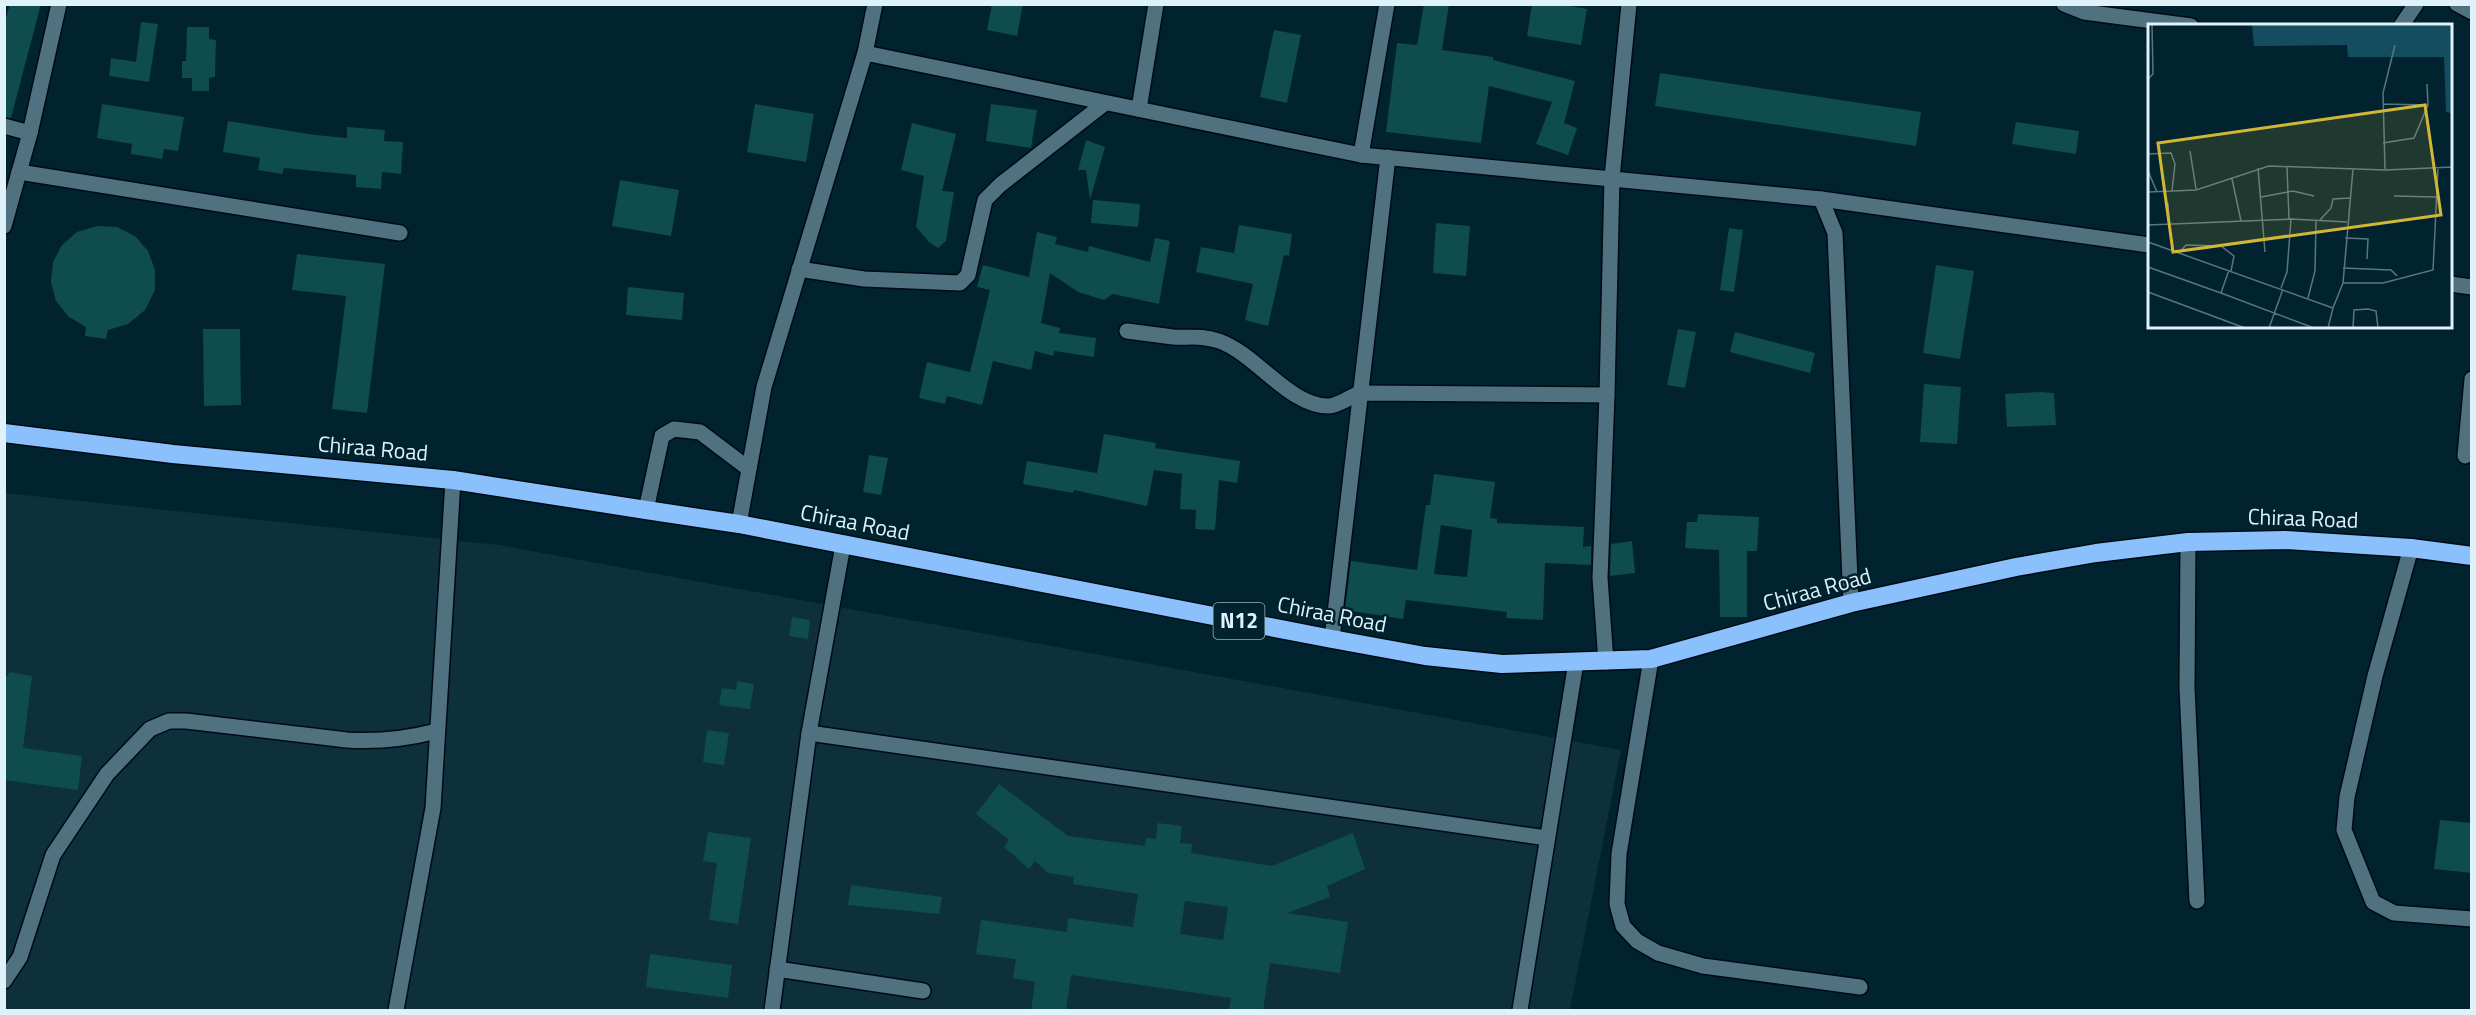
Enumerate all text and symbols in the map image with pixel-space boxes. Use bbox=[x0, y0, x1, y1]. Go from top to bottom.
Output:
inset map bbox=[2148, 24, 2452, 328]
street label: Chiraa Road bbox=[316, 426, 430, 470]
street label: Chiraa Road bbox=[797, 495, 913, 549]
street label: Chiraa Road bbox=[2247, 499, 2359, 537]
street label: Chiraa Road bbox=[1759, 558, 1875, 620]
street label: Chiraa Road bbox=[1274, 587, 1390, 641]
road number: N12 bbox=[1214, 603, 1264, 639]

